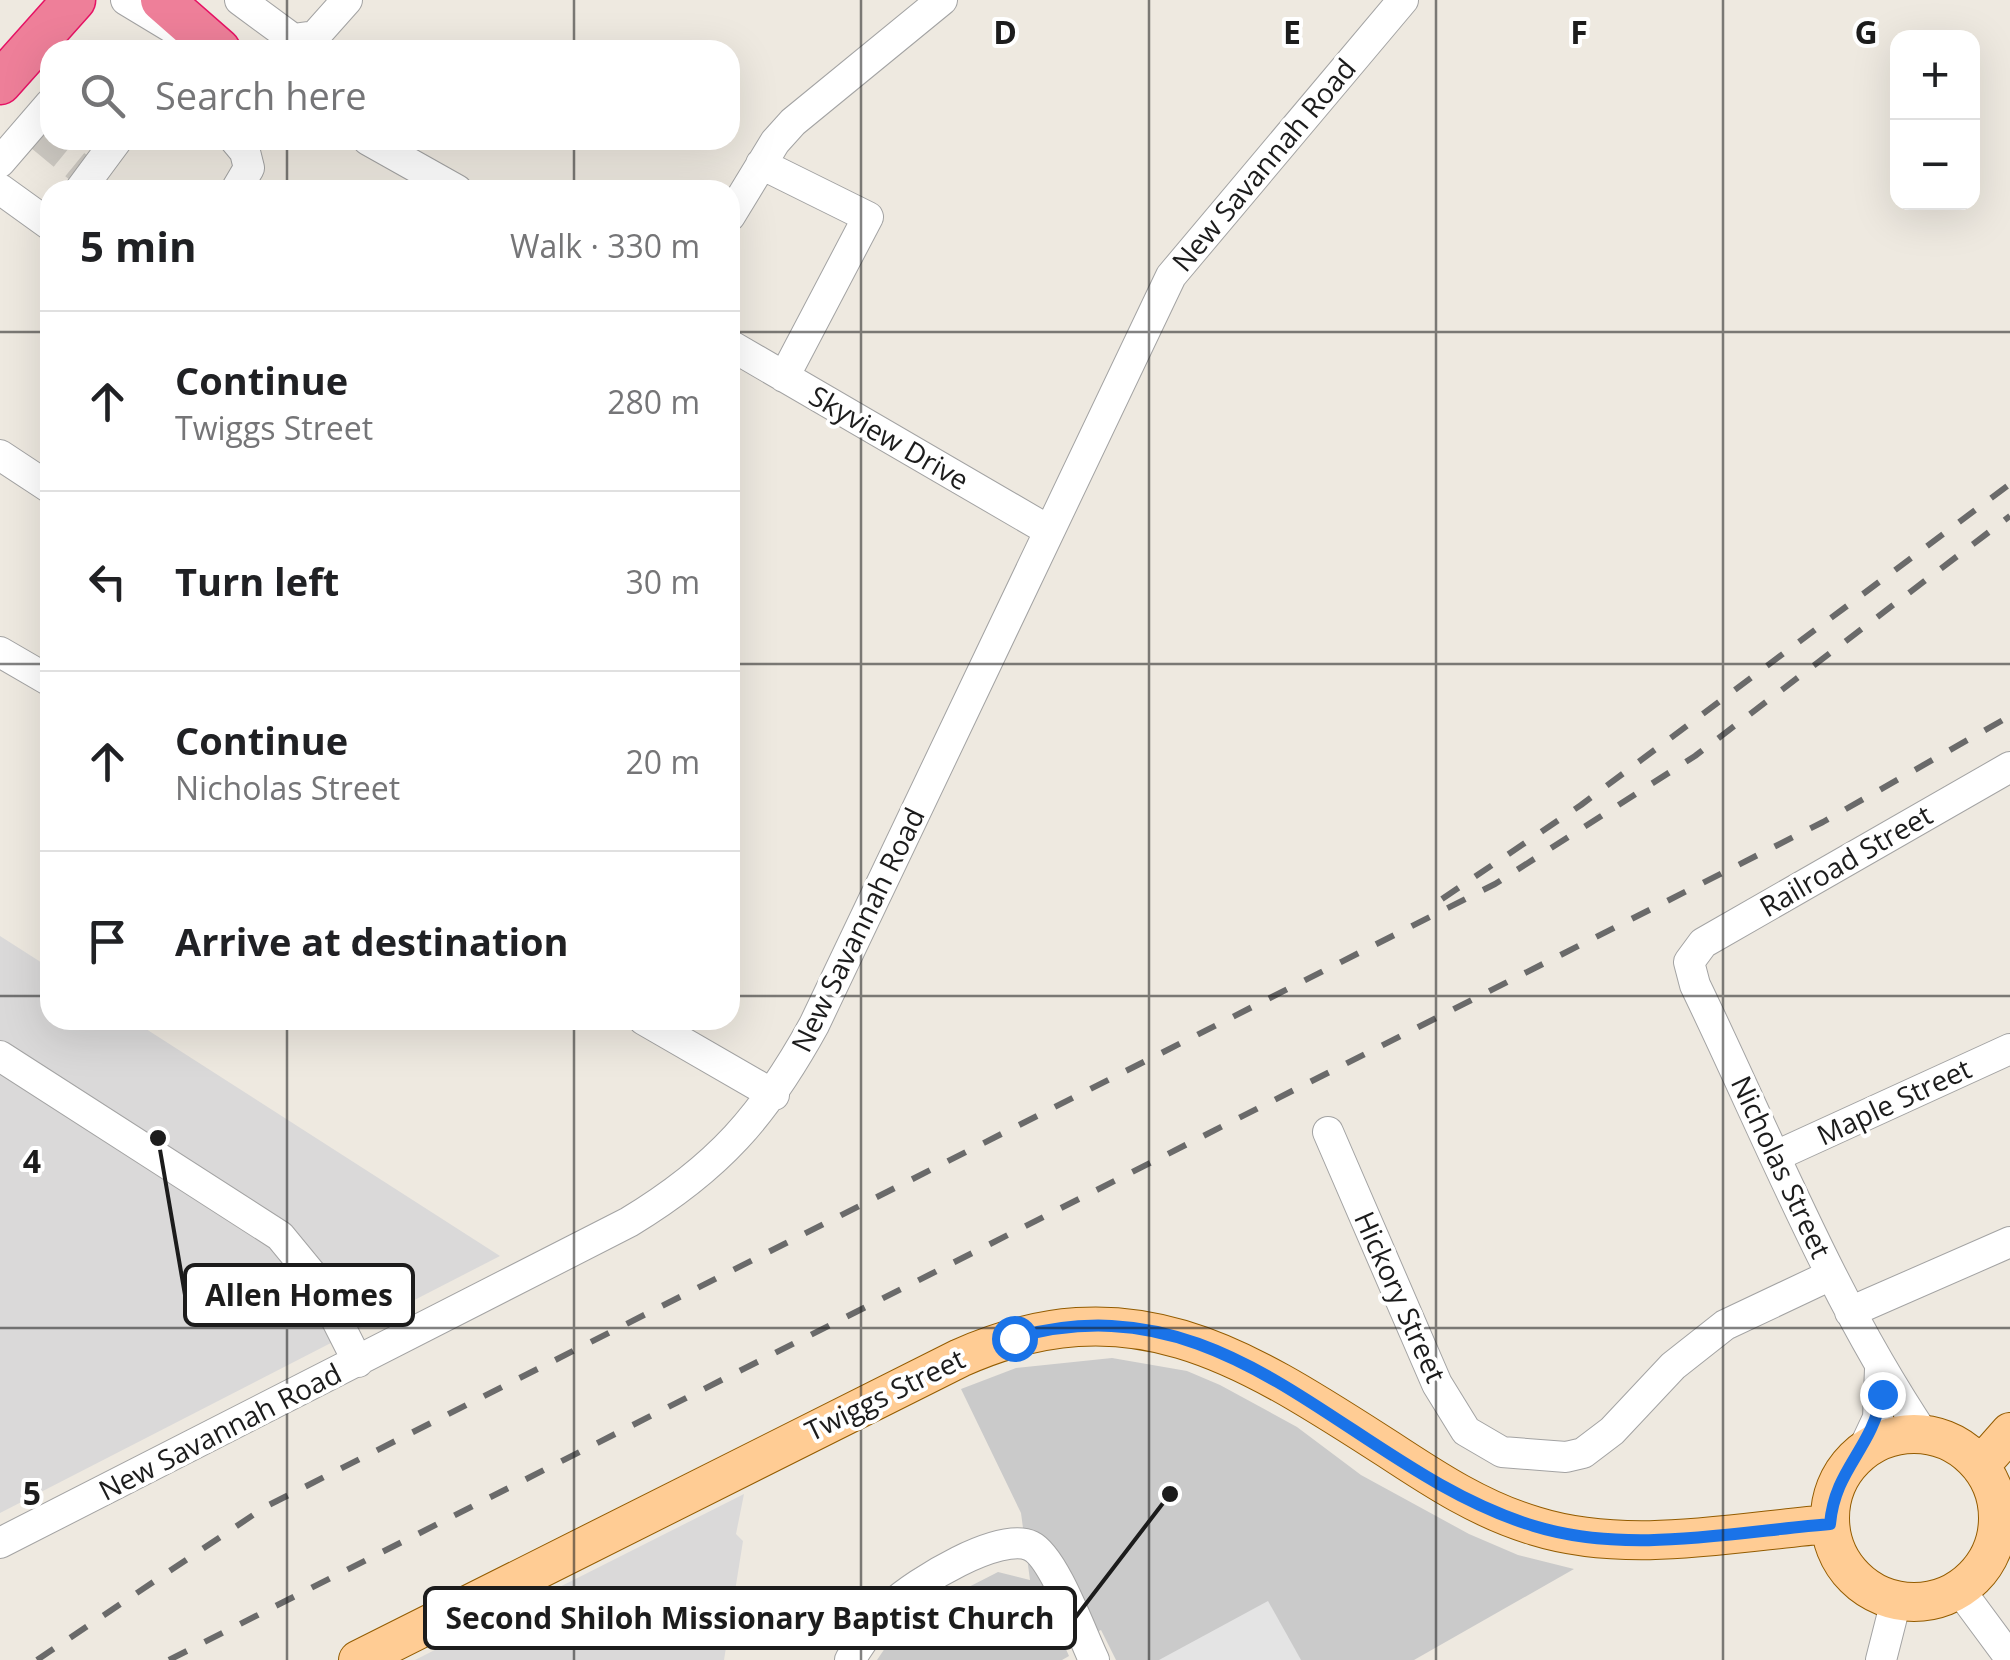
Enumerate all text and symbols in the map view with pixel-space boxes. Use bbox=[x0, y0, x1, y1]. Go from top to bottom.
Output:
text: D bbox=[993, 10, 1017, 53]
text: E bbox=[1283, 10, 1301, 53]
text: F bbox=[1570, 10, 1588, 53]
text: G bbox=[1854, 10, 1878, 53]
map controls bbox=[1890, 30, 1980, 210]
button: + bbox=[1890, 30, 1980, 120]
search box bbox=[40, 40, 740, 150]
street label: New Savannah Road bbox=[1163, 50, 1364, 279]
icon: search bbox=[75, 68, 130, 123]
text: Search here bbox=[155, 69, 367, 121]
button: − bbox=[1890, 120, 1980, 210]
text: 5 min bbox=[80, 217, 197, 274]
text: Walk · 330 m bbox=[510, 224, 700, 267]
text: Continue bbox=[175, 354, 348, 406]
icon: ahead bbox=[80, 374, 135, 429]
street label: Skyview Drive bbox=[803, 376, 976, 498]
text: 280 m bbox=[607, 380, 700, 423]
text: Twiggs Street bbox=[175, 406, 373, 449]
icon: left bbox=[80, 554, 135, 609]
text: Turn left bbox=[175, 555, 339, 607]
text: 30 m bbox=[625, 560, 700, 603]
text: Continue bbox=[175, 714, 348, 766]
icon: ahead bbox=[80, 734, 135, 789]
text: 20 m bbox=[625, 740, 700, 783]
text: Nicholas Street bbox=[175, 766, 400, 809]
street label: Railroad Street bbox=[1752, 795, 1939, 925]
street label: New Savannah Road bbox=[781, 801, 933, 1058]
icon: arrive bbox=[80, 914, 135, 969]
text: Arrive at destination bbox=[175, 915, 569, 967]
street label: Maple Street bbox=[1810, 1049, 1977, 1153]
street label: Nicholas Street bbox=[1723, 1069, 1841, 1264]
text: 4 bbox=[23, 1139, 41, 1182]
street label: Hickory Street bbox=[1346, 1205, 1456, 1388]
callout: Allen Homes bbox=[185, 1265, 413, 1325]
text: Allen Homes bbox=[205, 1274, 393, 1315]
route start bbox=[992, 1316, 1038, 1362]
street label: Twiggs Street bbox=[798, 1339, 971, 1449]
street label: New Savannah Road bbox=[92, 1353, 347, 1509]
route end bbox=[1860, 1372, 1906, 1418]
text: 5 bbox=[23, 1471, 41, 1514]
callout: Second Shiloh Missionary Baptist Church bbox=[425, 1588, 1075, 1648]
text: Second Shiloh Missionary Baptist Church bbox=[445, 1597, 1055, 1638]

